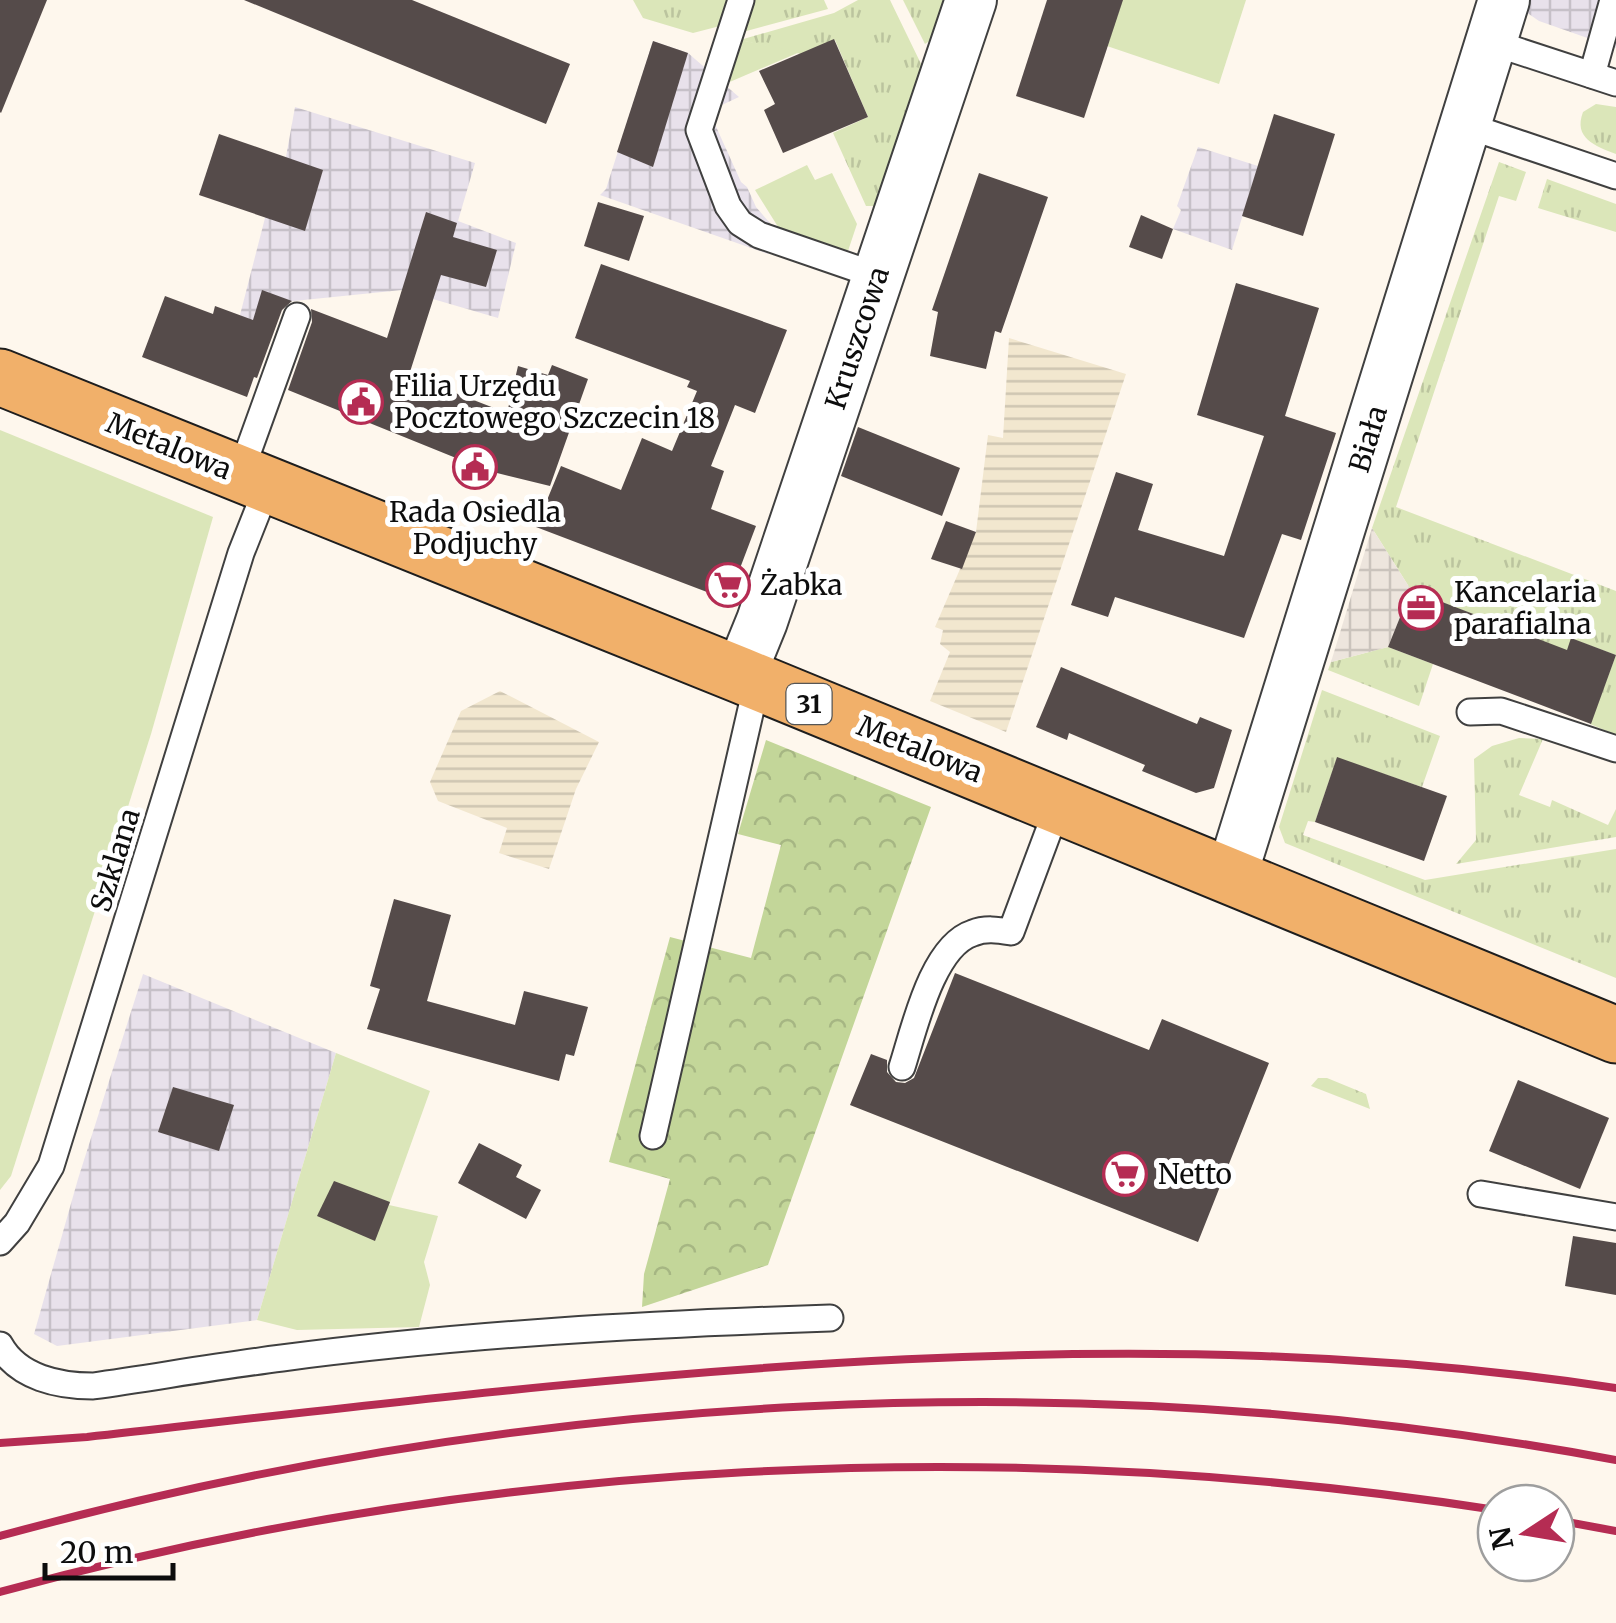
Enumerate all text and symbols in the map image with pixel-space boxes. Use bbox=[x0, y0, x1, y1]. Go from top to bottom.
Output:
street label: Kruszcowa bbox=[817, 262, 897, 414]
place label: Filia Urzędu Pocztowego Szczecin 18 bbox=[394, 368, 715, 436]
public building icon: Filia Urzędu Pocztowego Szczecin 18 bbox=[338, 379, 384, 425]
street label: Biała bbox=[1341, 401, 1395, 477]
street label: Metalowa bbox=[101, 405, 237, 487]
public building icon: Rada Osiedla Podjuchy bbox=[452, 444, 498, 490]
place label: Rada Osiedla Podjuchy bbox=[389, 494, 561, 562]
supermarket icon: Żabka bbox=[705, 562, 751, 608]
place label: Żabka bbox=[760, 567, 843, 603]
place label: Kancelaria parafialna bbox=[1454, 574, 1596, 642]
office icon: Kancelaria parafialna bbox=[1398, 585, 1444, 631]
road number: 31 bbox=[786, 684, 832, 724]
street label: Metalowa bbox=[852, 708, 988, 790]
street label: Szklana bbox=[82, 804, 148, 916]
supermarket icon: Netto bbox=[1102, 1151, 1148, 1197]
place label: Netto bbox=[1158, 1156, 1232, 1192]
north arrow bbox=[1476, 1483, 1576, 1583]
scale bar bbox=[45, 1518, 172, 1580]
text: N bbox=[1482, 1524, 1521, 1553]
text: 20 m bbox=[60, 1533, 134, 1571]

